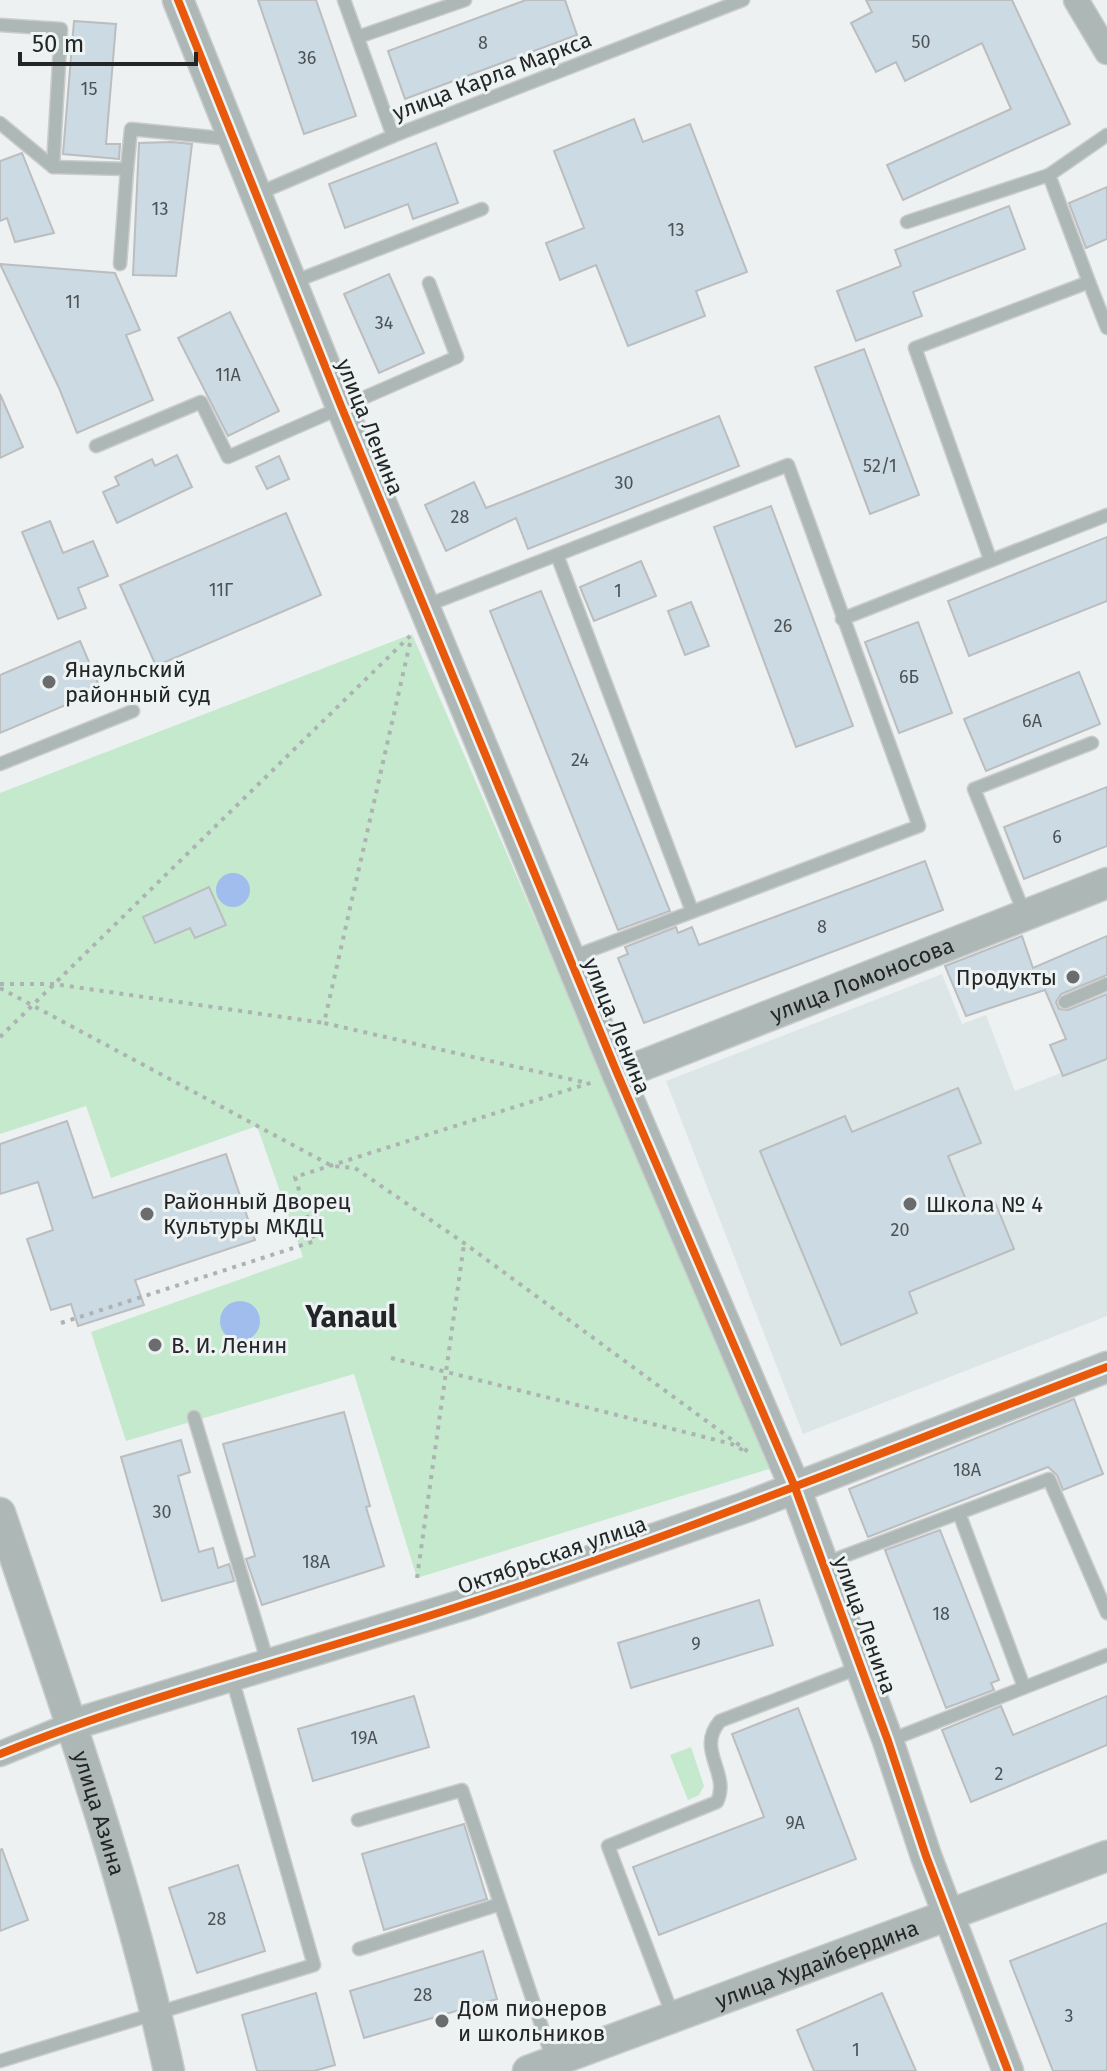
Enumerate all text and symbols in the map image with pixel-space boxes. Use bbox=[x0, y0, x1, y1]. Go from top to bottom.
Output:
scale bar bbox=[20, 16, 196, 66]
street label: улица Карла Маркса bbox=[389, 26, 595, 126]
text: 50 m bbox=[32, 30, 84, 58]
house number: 50 bbox=[911, 31, 931, 53]
house number: 8 bbox=[478, 32, 488, 54]
house number: 36 bbox=[298, 47, 316, 69]
house number: 15 bbox=[81, 78, 97, 100]
house number: 13 bbox=[152, 198, 168, 220]
house number: 13 bbox=[668, 219, 684, 241]
house number: 11 bbox=[65, 291, 81, 313]
house number: 34 bbox=[375, 312, 394, 334]
street label: улица Ленина bbox=[330, 355, 410, 499]
house number: 11А bbox=[215, 364, 242, 386]
house number: 52/1 bbox=[863, 455, 897, 477]
house number: 30 bbox=[614, 472, 634, 494]
house number: 28 bbox=[451, 506, 469, 528]
house number: 11Г bbox=[209, 579, 233, 601]
house number: 1 bbox=[614, 580, 622, 602]
house number: 26 bbox=[774, 615, 792, 637]
place label: Янаульский районный суд bbox=[65, 656, 211, 708]
house number: 6Б bbox=[899, 666, 919, 688]
marker: Янаульский районный суд bbox=[40, 673, 58, 691]
house number: 6А bbox=[1022, 710, 1043, 732]
house number: 24 bbox=[571, 749, 589, 771]
house number: 6 bbox=[1052, 826, 1062, 848]
house number: 8 bbox=[817, 916, 827, 938]
street label: улица Ломоносова bbox=[766, 931, 958, 1027]
street label: улица Ленина bbox=[577, 954, 657, 1098]
place label: Продукты bbox=[956, 964, 1057, 991]
marker: Продукты bbox=[1064, 968, 1082, 986]
place label: Районный Дворец Культуры МКДЦ bbox=[163, 1188, 351, 1240]
place label: Школа № 4 bbox=[926, 1191, 1043, 1218]
marker: Школа № 4 bbox=[901, 1195, 919, 1213]
marker: Районный Дворец Культуры МКДЦ bbox=[138, 1205, 156, 1223]
house number: 20 bbox=[891, 1219, 909, 1241]
district label: Yanaul bbox=[304, 1299, 397, 1335]
place label: В. И. Ленин bbox=[171, 1332, 287, 1359]
marker: В. И. Ленин bbox=[146, 1336, 164, 1354]
house number: 18А bbox=[953, 1459, 982, 1481]
house number: 30 bbox=[152, 1501, 172, 1523]
street label: Октябрьская улица bbox=[454, 1510, 650, 1600]
house number: 18А bbox=[302, 1551, 331, 1573]
street label: улица Ленина bbox=[828, 1552, 902, 1698]
house number: 18 bbox=[932, 1603, 950, 1625]
house number: 9 bbox=[691, 1633, 701, 1655]
house number: 19А bbox=[350, 1727, 378, 1749]
street label: улица Азина bbox=[67, 1747, 131, 1878]
house number: 2 bbox=[995, 1763, 1004, 1785]
house number: 9А bbox=[785, 1812, 805, 1834]
house number: 28 bbox=[208, 1908, 226, 1930]
street label: улица Худайбердина bbox=[711, 1914, 922, 2014]
house number: 28 bbox=[414, 1984, 432, 2006]
place label: Дом пионеров и школьников bbox=[457, 1995, 607, 2047]
house number: 3 bbox=[1065, 2005, 1073, 2027]
marker: Дом пионеров и школьников bbox=[433, 2012, 451, 2030]
house number: 1 bbox=[852, 2039, 860, 2061]

